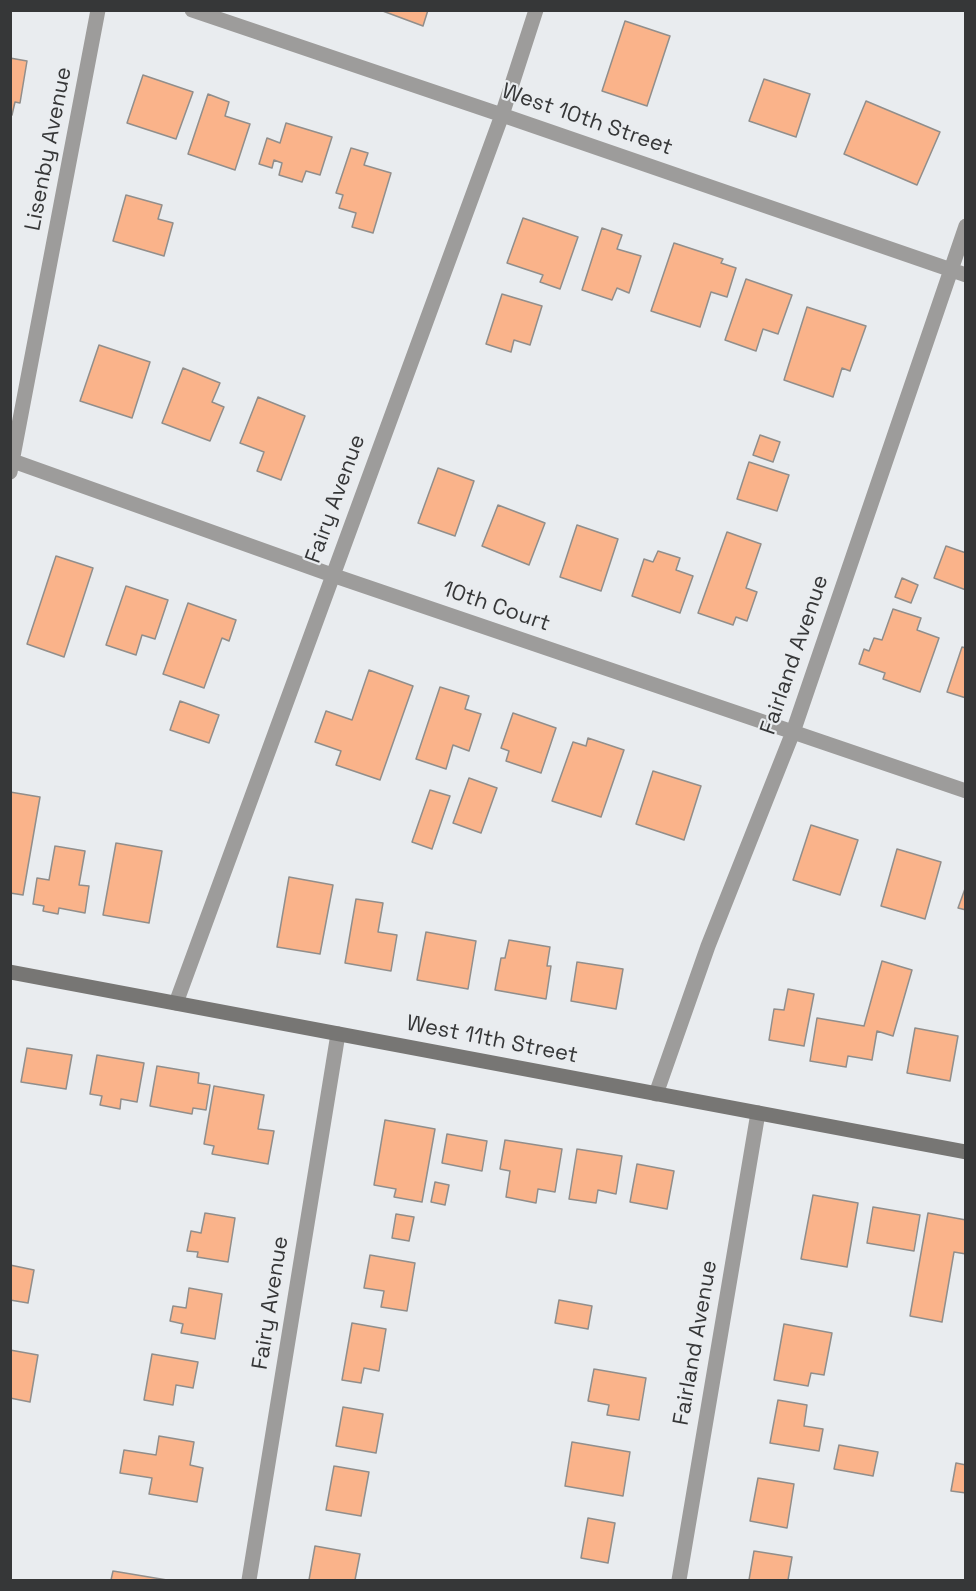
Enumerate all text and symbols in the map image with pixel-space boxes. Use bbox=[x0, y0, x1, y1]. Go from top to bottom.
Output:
street label: Lisenby Avenue bbox=[20, 65, 78, 233]
street label: West 10th Street bbox=[498, 78, 676, 162]
street label: Fairy Avenue bbox=[301, 431, 371, 567]
street label: Fairland Avenue bbox=[755, 572, 835, 738]
street label: 10th Court bbox=[439, 576, 553, 638]
street label: West 11th Street bbox=[404, 1010, 580, 1070]
street label: Fairy Avenue bbox=[247, 1234, 295, 1372]
street label: Fairland Avenue bbox=[668, 1258, 724, 1428]

